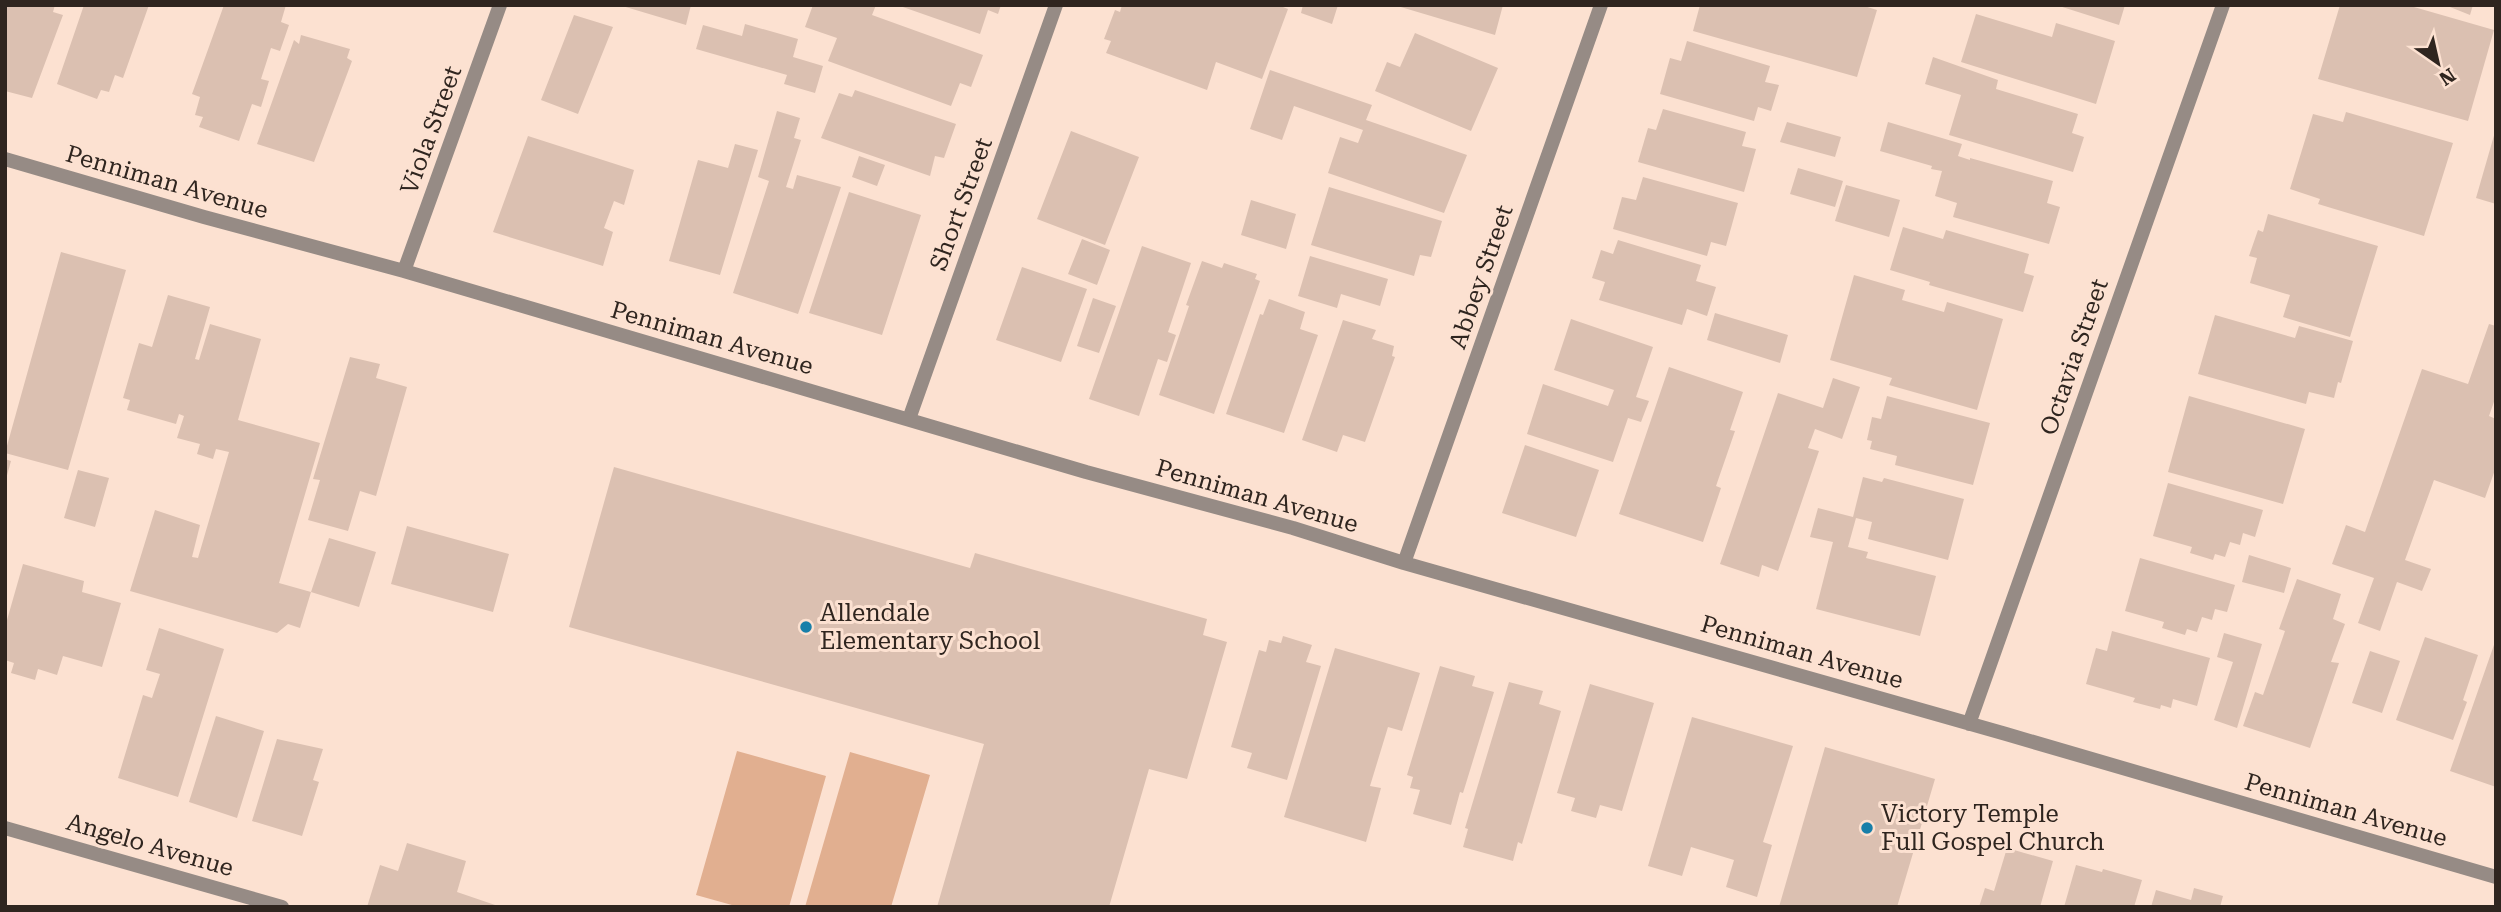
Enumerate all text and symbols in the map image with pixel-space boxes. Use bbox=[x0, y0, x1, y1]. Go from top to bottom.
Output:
north arrow bbox=[2403, 28, 2473, 98]
street label: Viola Street bbox=[395, 62, 467, 198]
text: N bbox=[2434, 63, 2460, 91]
street label: Short Street bbox=[924, 134, 998, 274]
street label: Penniman Avenue bbox=[63, 140, 271, 224]
street label: Abbey Street bbox=[1443, 201, 1519, 353]
street label: Octavia Street bbox=[2034, 275, 2114, 439]
street label: Penniman Avenue bbox=[608, 296, 816, 380]
street label: Penniman Avenue bbox=[1153, 454, 1361, 538]
place label: Allendale Elementary School bbox=[820, 599, 1040, 655]
street label: Penniman Avenue bbox=[1698, 610, 1906, 694]
marker: Allendale Elementary School bbox=[798, 619, 814, 635]
street label: Penniman Avenue bbox=[2242, 768, 2450, 852]
place label: Victory Temple Full Gospel Church bbox=[1881, 800, 2105, 856]
street label: Angelo Avenue bbox=[63, 808, 237, 882]
marker: Victory Temple Full Gospel Church bbox=[1859, 820, 1875, 836]

